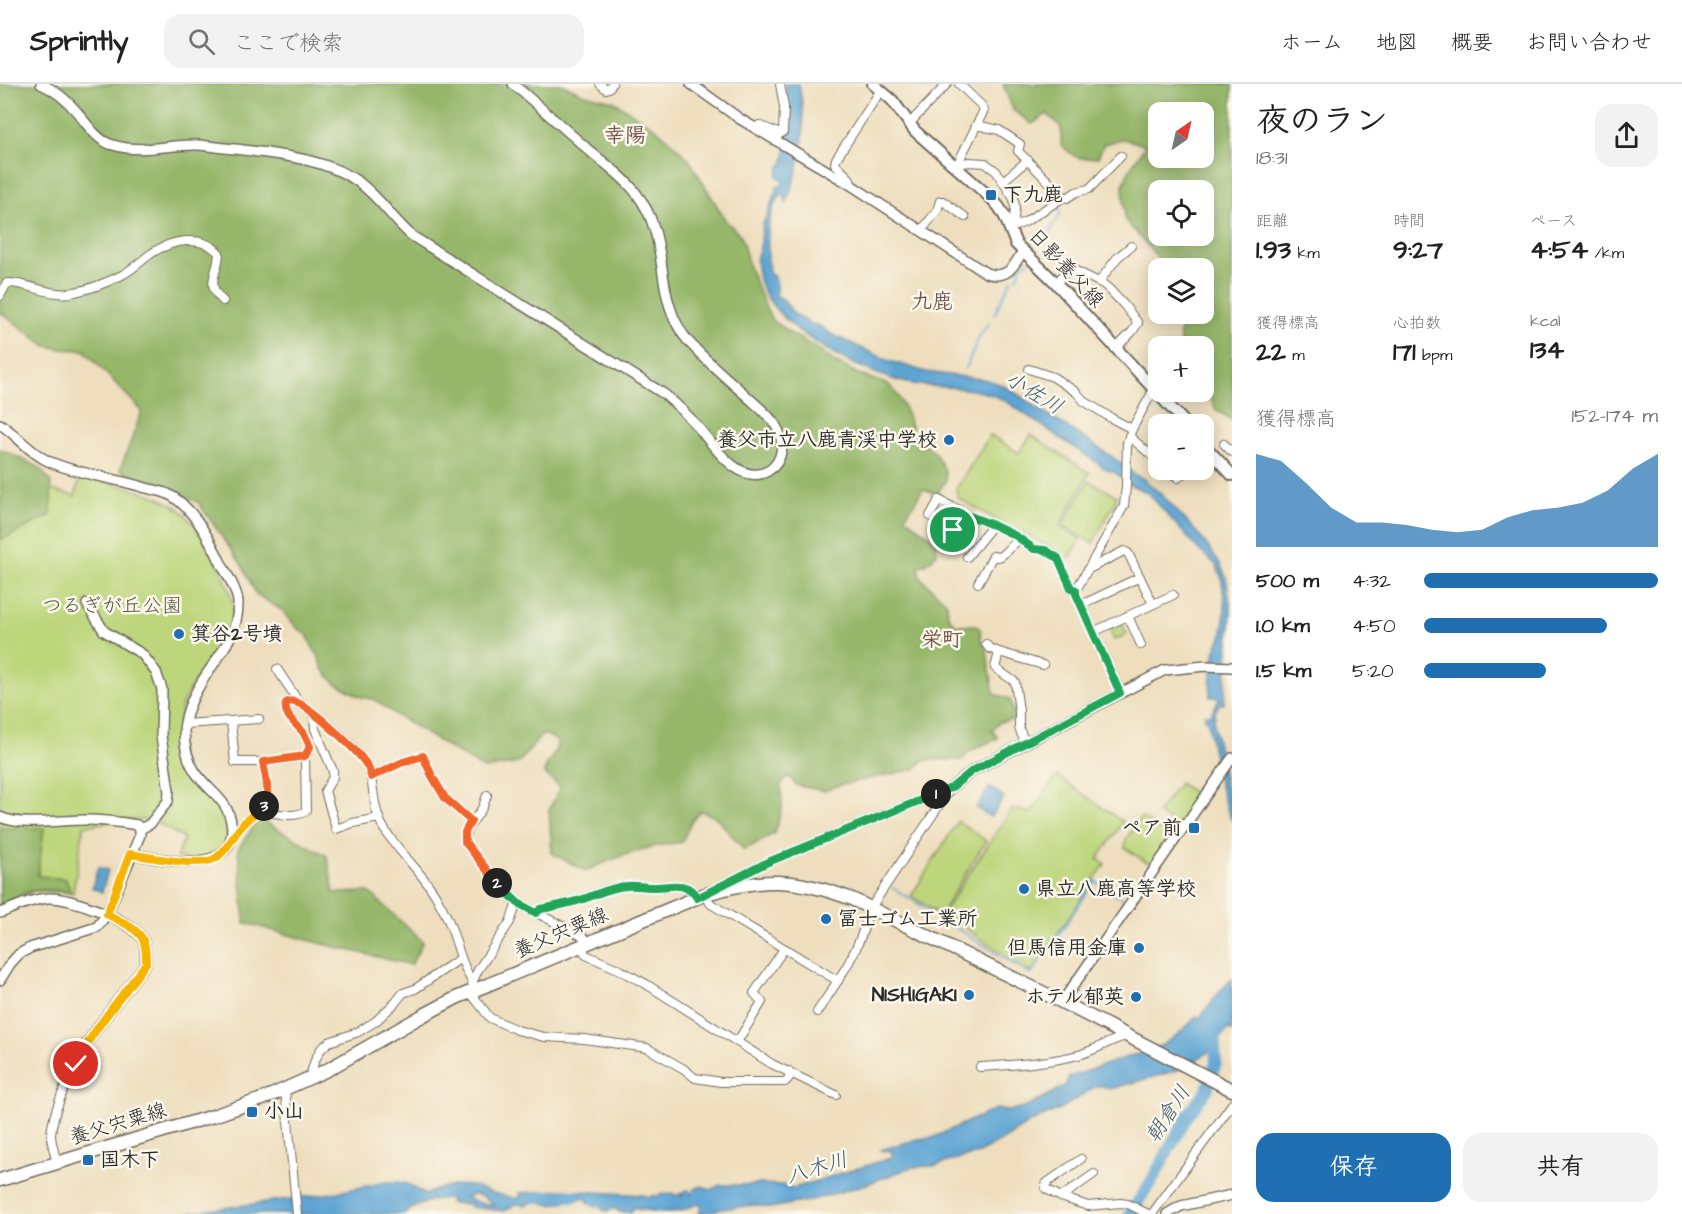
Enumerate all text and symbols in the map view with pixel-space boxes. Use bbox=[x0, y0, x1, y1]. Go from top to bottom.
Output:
search box bbox=[164, 14, 584, 68]
text: Sprintly bbox=[30, 22, 128, 61]
icon: search bbox=[185, 25, 218, 58]
text: ここで検索 bbox=[233, 28, 343, 59]
text: ホーム bbox=[1281, 28, 1343, 57]
text: 地図 bbox=[1376, 28, 1418, 57]
text: 概要 bbox=[1451, 28, 1493, 57]
text: お問い合わせ bbox=[1526, 28, 1652, 57]
text: 夜のラン bbox=[1256, 98, 1388, 144]
north arrow bbox=[1148, 102, 1214, 168]
map controls bbox=[1148, 102, 1214, 480]
button: share bbox=[1595, 104, 1658, 167]
district label: 幸陽 bbox=[604, 121, 646, 150]
text: 18:31 bbox=[1256, 144, 1288, 172]
button: locate bbox=[1148, 180, 1214, 246]
place label: 下九鹿 bbox=[1003, 181, 1063, 209]
marker: 下九鹿 bbox=[984, 188, 998, 202]
text: 距離 bbox=[1256, 210, 1288, 232]
text: 時間 bbox=[1393, 210, 1425, 232]
text: ペース bbox=[1530, 210, 1577, 232]
street label: 日影養父線 bbox=[1022, 222, 1110, 314]
text: 1.93 bbox=[1256, 232, 1291, 268]
text: 9:27 bbox=[1393, 232, 1443, 268]
text: 4:54 bbox=[1530, 232, 1588, 268]
text: km bbox=[1291, 242, 1320, 264]
text: /km bbox=[1588, 242, 1624, 264]
button: layers bbox=[1148, 258, 1214, 324]
district label: 九鹿 bbox=[911, 287, 953, 316]
text: kcal bbox=[1530, 310, 1561, 332]
text: 獲得標高 bbox=[1256, 312, 1320, 334]
text: 心拍数 bbox=[1393, 312, 1441, 334]
text: 134 bbox=[1530, 332, 1564, 368]
text: 22 bbox=[1256, 334, 1286, 370]
text: 171 bbox=[1393, 334, 1416, 370]
button: + bbox=[1148, 336, 1214, 402]
text: m bbox=[1286, 344, 1305, 366]
text: bpm bbox=[1416, 344, 1452, 366]
water label: 小佐川 bbox=[1000, 364, 1068, 422]
text: 152–174 m bbox=[1572, 402, 1658, 430]
text: 獲得標高 bbox=[1256, 405, 1336, 433]
button: − bbox=[1148, 414, 1214, 480]
place label: 養父市立八鹿青渓中学校 bbox=[717, 426, 937, 454]
marker: 養父市立八鹿青渓中学校 bbox=[942, 433, 956, 447]
pin bbox=[927, 504, 978, 555]
icon: arrive bbox=[936, 513, 969, 546]
text: 500 m bbox=[1256, 567, 1319, 595]
text: 4:32 bbox=[1352, 567, 1391, 595]
park label: つるぎが丘公園 bbox=[42, 592, 182, 620]
text: 1.0 km bbox=[1256, 612, 1310, 640]
text: 4:50 bbox=[1352, 612, 1396, 640]
place label: 箕谷2号墳 bbox=[191, 620, 282, 648]
district label: 栄町 bbox=[921, 625, 963, 654]
marker: 箕谷2号墳 bbox=[172, 627, 186, 641]
text: 1.5 km bbox=[1256, 657, 1311, 685]
text: 5:20 bbox=[1352, 657, 1394, 685]
pin: 1 bbox=[921, 779, 951, 809]
text: 1 bbox=[935, 783, 937, 805]
pin: 3 bbox=[249, 791, 279, 821]
text: 3 bbox=[260, 795, 268, 817]
place label: ペア前 bbox=[1122, 814, 1182, 842]
marker: ペア前 bbox=[1187, 821, 1201, 835]
pin: 2 bbox=[482, 868, 512, 898]
text: 2 bbox=[492, 872, 502, 894]
place label: 県立八鹿高等学校 bbox=[1036, 875, 1196, 903]
marker: 県立八鹿高等学校 bbox=[1017, 882, 1031, 896]
street label: 養父宍粟線 bbox=[510, 901, 612, 965]
place label: 冨士ゴム工業所 bbox=[838, 905, 978, 933]
marker: 冨士ゴム工業所 bbox=[819, 912, 833, 926]
place label: 但馬信用金庫 bbox=[1007, 934, 1127, 962]
marker: 但馬信用金庫 bbox=[1132, 941, 1146, 955]
place label: NISHIGAKI bbox=[872, 981, 957, 1009]
place label: ホテル郁英 bbox=[1025, 983, 1124, 1011]
marker: NISHIGAKI bbox=[962, 988, 976, 1002]
marker: ホテル郁英 bbox=[1129, 990, 1143, 1004]
pin bbox=[50, 1038, 101, 1089]
icon: check bbox=[59, 1047, 92, 1080]
water label: 朝倉川 bbox=[1139, 1080, 1197, 1148]
street label: 養父宍粟線 bbox=[66, 1096, 170, 1152]
place label: 小山 bbox=[264, 1098, 304, 1126]
marker: 小山 bbox=[245, 1105, 259, 1119]
button: 保存 bbox=[1256, 1133, 1451, 1202]
button: 共有 bbox=[1463, 1133, 1658, 1202]
water label: 八木川 bbox=[783, 1145, 851, 1191]
place label: 国木下 bbox=[100, 1146, 160, 1174]
marker: 国木下 bbox=[81, 1153, 95, 1167]

